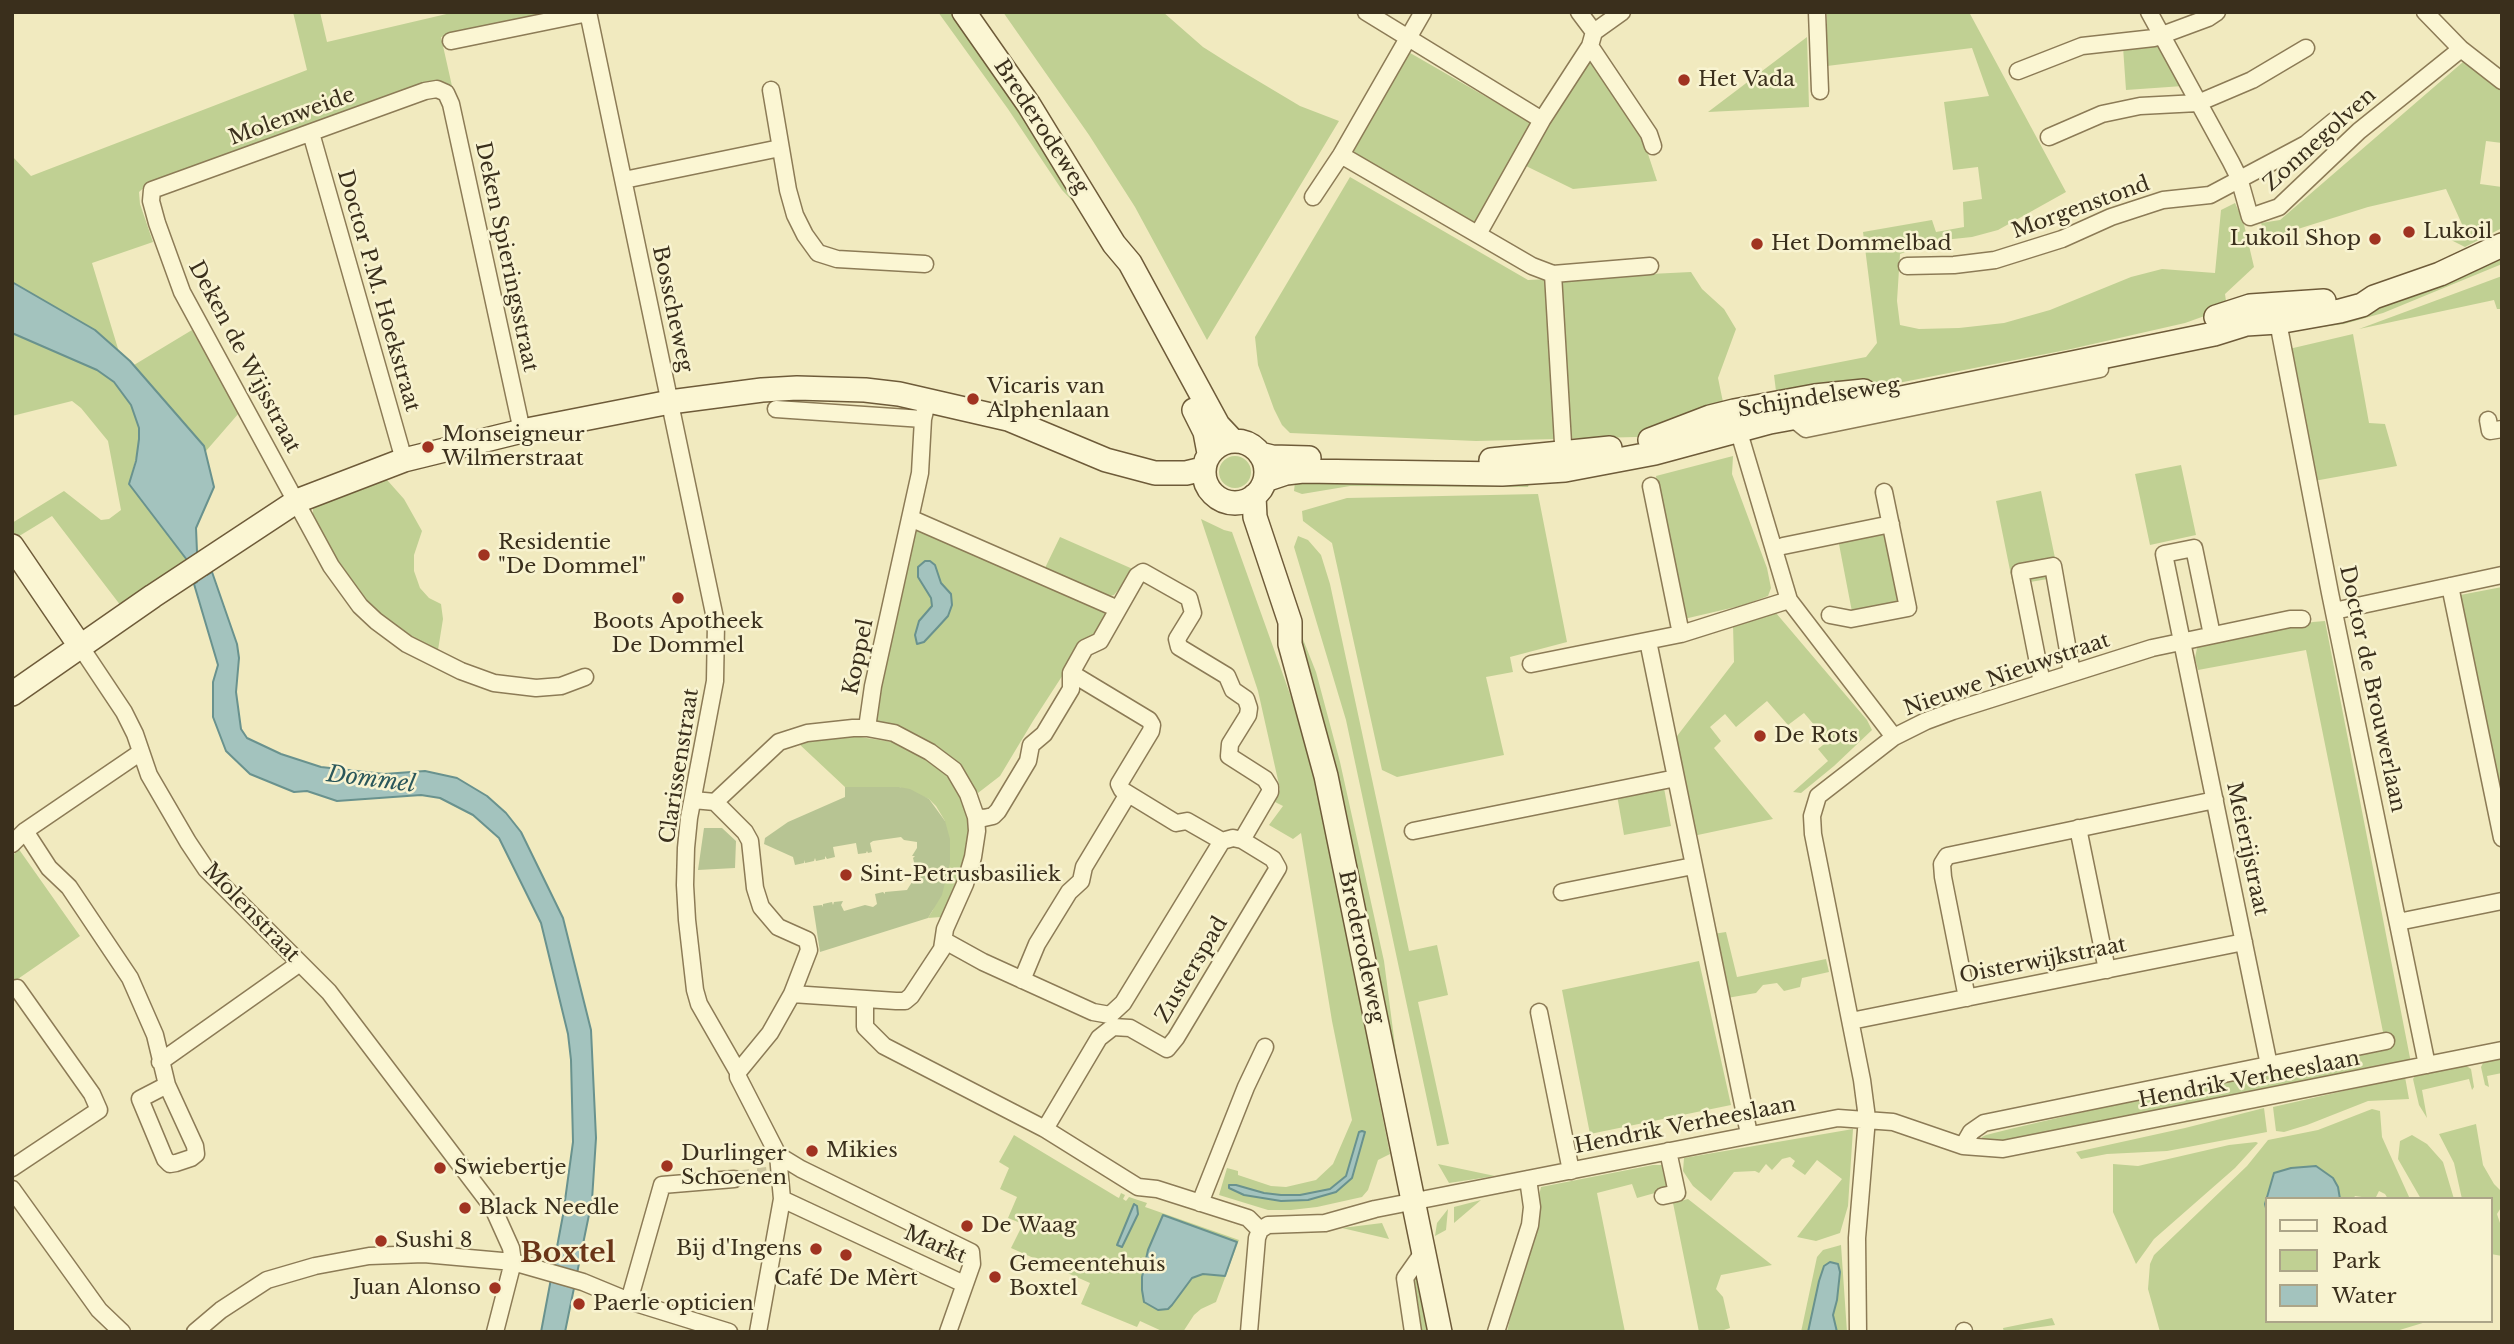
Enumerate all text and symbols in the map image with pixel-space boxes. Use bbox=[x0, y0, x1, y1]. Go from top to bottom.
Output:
street label: Brederodeweg bbox=[988, 55, 1094, 199]
place label: Het Vada bbox=[1698, 67, 1795, 93]
marker: Het Vada bbox=[1676, 72, 1692, 88]
street label: Molenweide bbox=[226, 83, 358, 151]
street label: Zonnegolven bbox=[2259, 83, 2381, 197]
street label: Deken Spieringsstraat bbox=[469, 140, 543, 374]
street label: Doctor P.M. Hoekstraat bbox=[331, 167, 425, 415]
street label: Morgenstond bbox=[2009, 171, 2153, 245]
place label: Lukoil bbox=[2423, 219, 2492, 245]
marker: Lukoil bbox=[2401, 224, 2417, 240]
place label: Lukoil Shop bbox=[2230, 226, 2361, 252]
place label: Het Dommelbad bbox=[1771, 231, 1952, 257]
marker: Lukoil Shop bbox=[2367, 231, 2383, 247]
marker: Het Dommelbad bbox=[1749, 236, 1765, 252]
street label: Bosscheweg bbox=[646, 244, 698, 374]
street label: Deken de Wijsstraat bbox=[183, 257, 305, 457]
street label: Schijndelseweg bbox=[1736, 373, 1902, 423]
place label: Vicaris van Alphenlaan bbox=[987, 374, 1110, 424]
marker: Vicaris van Alphenlaan bbox=[965, 391, 981, 407]
place label: Monseigneur Wilmerstraat bbox=[442, 422, 584, 472]
marker: Monseigneur Wilmerstraat bbox=[420, 439, 436, 455]
place label: Residentie "De Dommel" bbox=[498, 530, 646, 580]
marker: Residentie "De Dommel" bbox=[476, 547, 492, 563]
street label: Doctor de Brouwerlaan bbox=[2334, 563, 2410, 815]
marker: Boots Apotheek De Dommel bbox=[670, 590, 686, 606]
place label: Boots Apotheek De Dommel bbox=[593, 609, 763, 659]
street label: Koppel bbox=[839, 617, 879, 697]
street label: Nieuwe Nieuwstraat bbox=[1901, 628, 2113, 722]
street label: Clarissenstraat bbox=[655, 687, 705, 845]
place label: De Rots bbox=[1774, 723, 1858, 749]
marker: De Rots bbox=[1752, 728, 1768, 744]
water label: Dommel bbox=[325, 761, 417, 799]
street label: Meierijstraat bbox=[2221, 780, 2273, 918]
street label: Molenstraat bbox=[197, 858, 305, 968]
place label: Sint-Petrusbasiliek bbox=[860, 862, 1061, 888]
marker: Sint-Petrusbasiliek bbox=[838, 867, 854, 883]
street label: Brederodeweg bbox=[1332, 868, 1390, 1026]
street label: Zusterspad bbox=[1151, 912, 1233, 1028]
street label: Oisterwijkstraat bbox=[1957, 932, 2129, 990]
street label: Hendrik Verheeslaan bbox=[2136, 1046, 2362, 1114]
street label: Hendrik Verheeslaan bbox=[1572, 1092, 1798, 1160]
place label: Mikies bbox=[826, 1138, 898, 1164]
place label: Durlinger Schoenen bbox=[681, 1141, 787, 1191]
marker: Mikies bbox=[804, 1143, 820, 1159]
place label: Swiebertje bbox=[454, 1155, 566, 1181]
marker: Durlinger Schoenen bbox=[659, 1158, 675, 1174]
marker: Swiebertje bbox=[432, 1160, 448, 1176]
place label: Black Needle bbox=[479, 1195, 619, 1221]
legend bbox=[2266, 1197, 2493, 1323]
marker: Black Needle bbox=[457, 1200, 473, 1216]
place label: De Waag bbox=[981, 1213, 1076, 1239]
text: Road bbox=[2332, 1213, 2388, 1239]
marker: De Waag bbox=[959, 1218, 975, 1234]
street label: Markt bbox=[900, 1221, 970, 1269]
place label: Sushi 8 bbox=[395, 1228, 473, 1254]
marker: Sushi 8 bbox=[373, 1233, 389, 1249]
place label: Bij d'Ingens bbox=[676, 1236, 802, 1262]
district label: Boxtel bbox=[520, 1237, 616, 1271]
marker: Bij d'Ingens bbox=[808, 1241, 824, 1257]
marker: Café De Mèrt bbox=[838, 1247, 854, 1263]
text: Park bbox=[2332, 1248, 2381, 1274]
place label: Gemeentehuis Boxtel bbox=[1009, 1252, 1166, 1302]
place label: Café De Mèrt bbox=[774, 1266, 918, 1292]
marker: Gemeentehuis Boxtel bbox=[987, 1269, 1003, 1285]
place label: Juan Alonso bbox=[352, 1275, 481, 1301]
marker: Juan Alonso bbox=[487, 1280, 503, 1296]
text: Water bbox=[2332, 1283, 2396, 1309]
place label: Paerle opticien bbox=[593, 1291, 754, 1317]
marker: Paerle opticien bbox=[571, 1296, 587, 1312]

